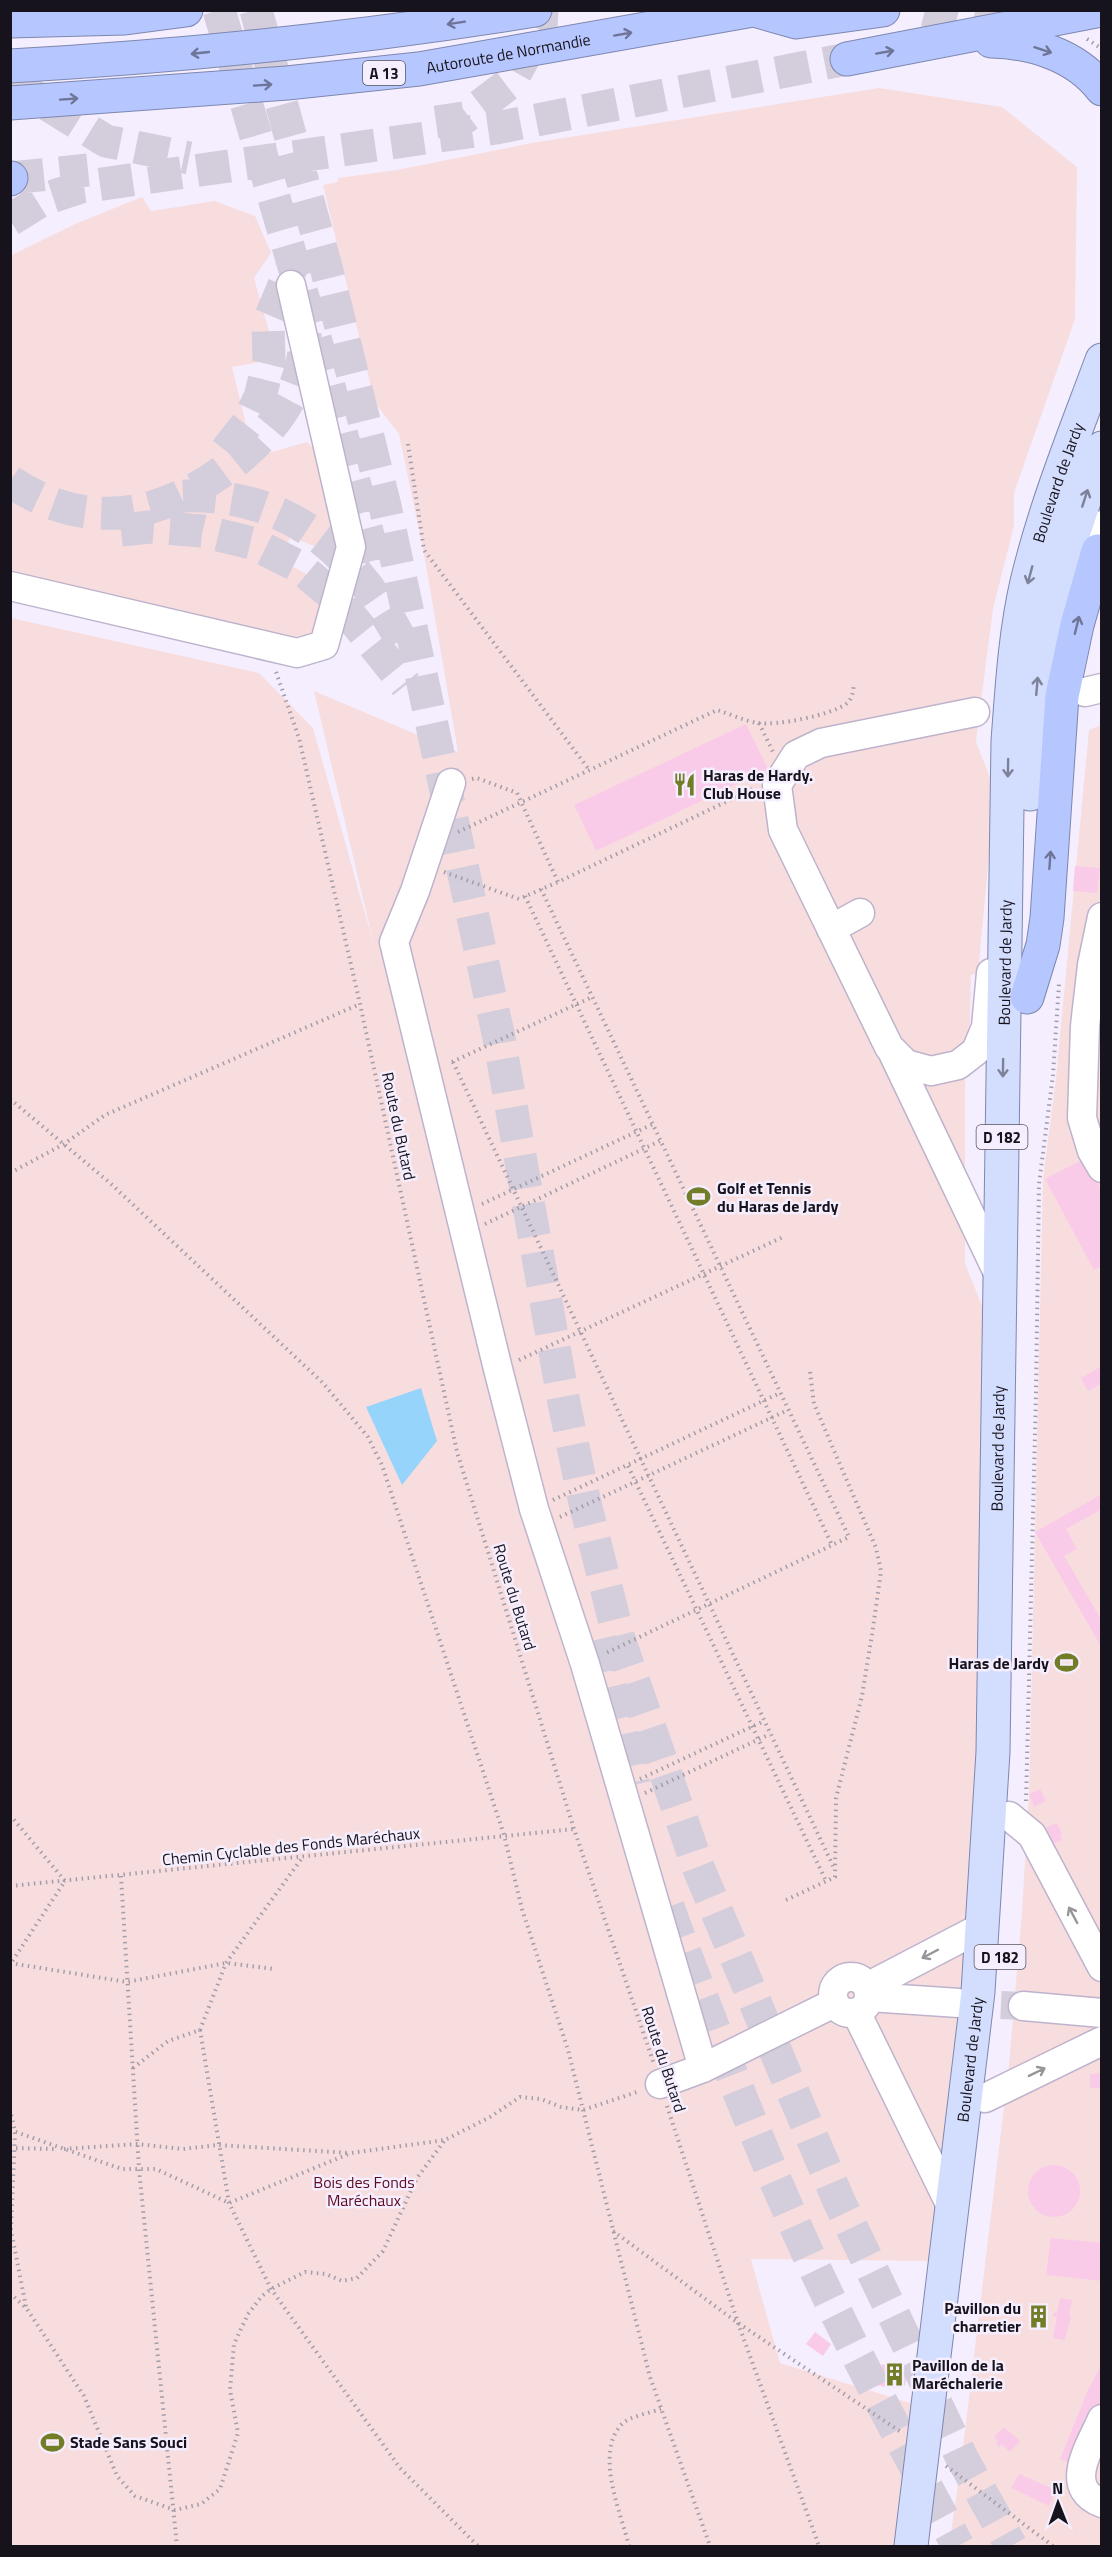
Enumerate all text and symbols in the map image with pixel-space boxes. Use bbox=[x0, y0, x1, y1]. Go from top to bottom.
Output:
one-way arrow bbox=[447, 17, 466, 28]
street label: Autoroute de Normandie bbox=[424, 27, 592, 80]
one-way arrow bbox=[612, 28, 632, 39]
one-way arrow bbox=[1033, 45, 1052, 56]
one-way arrow bbox=[875, 47, 894, 58]
one-way arrow bbox=[190, 48, 210, 59]
road number: A 13 bbox=[363, 61, 405, 85]
one-way arrow bbox=[253, 80, 273, 91]
one-way arrow bbox=[58, 93, 78, 104]
street label: Boulevard de Jardy bbox=[1026, 419, 1090, 546]
one-way arrow bbox=[1081, 489, 1092, 508]
one-way arrow bbox=[1023, 565, 1035, 584]
one-way arrow bbox=[1071, 616, 1083, 635]
one-way arrow bbox=[1032, 677, 1043, 697]
one-way arrow bbox=[1002, 758, 1013, 778]
place label: Haras de Hardy. Club House bbox=[703, 763, 813, 805]
restaurant icon: Haras de Hardy. Club House bbox=[672, 771, 698, 797]
one-way arrow bbox=[1045, 850, 1056, 870]
street label: Boulevard de Jardy bbox=[992, 899, 1018, 1026]
one-way arrow bbox=[997, 1058, 1009, 1078]
street label: Route du Butard bbox=[376, 1070, 422, 1182]
road number: D 182 bbox=[976, 1125, 1028, 1149]
place label: Golf et Tennis du Haras de Jardy bbox=[717, 1176, 839, 1218]
sports icon: Golf et Tennis du Haras de Jardy bbox=[686, 1184, 712, 1210]
street label: Boulevard de Jardy bbox=[985, 1385, 1010, 1512]
street label: Route du Butard bbox=[487, 1541, 543, 1653]
sports icon: Haras de Jardy bbox=[1054, 1650, 1080, 1676]
place label: Haras de Jardy bbox=[949, 1651, 1049, 1675]
street label: Chemin Cyclable des Fonds Maréchaux bbox=[161, 1821, 421, 1871]
one-way arrow bbox=[1067, 1907, 1079, 1925]
road number: D 182 bbox=[974, 1945, 1026, 1969]
one-way arrow bbox=[921, 1949, 939, 1961]
street label: Boulevard de Jardy bbox=[950, 1995, 989, 2123]
street label: Route du Butard bbox=[636, 2003, 692, 2115]
one-way arrow bbox=[1028, 2066, 1046, 2078]
park label: Bois des Fonds Maréchaux bbox=[313, 2170, 415, 2212]
place label: Pavillon du charretier bbox=[944, 2296, 1021, 2338]
building icon: Pavillon du charretier bbox=[1026, 2304, 1052, 2330]
place label: Pavillon de la Maréchalerie bbox=[912, 2353, 1004, 2395]
building icon: Pavillon de la Maréchalerie bbox=[881, 2361, 907, 2387]
sports icon: Stade Sans Souci bbox=[39, 2429, 65, 2455]
place label: Stade Sans Souci bbox=[70, 2430, 187, 2454]
north arrow bbox=[1028, 2473, 1088, 2533]
text: N bbox=[1052, 2476, 1063, 2500]

